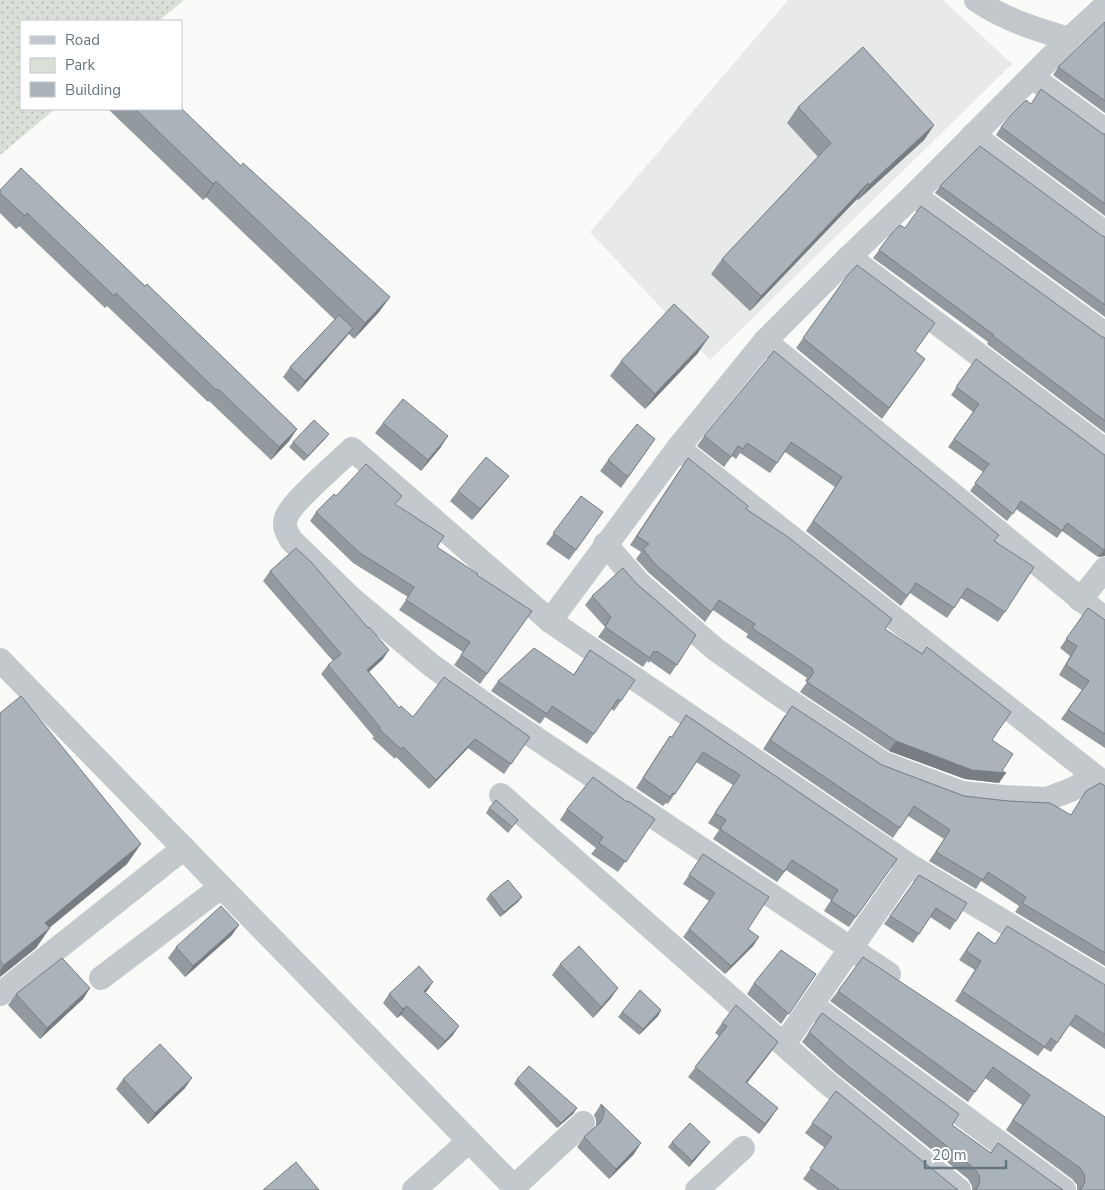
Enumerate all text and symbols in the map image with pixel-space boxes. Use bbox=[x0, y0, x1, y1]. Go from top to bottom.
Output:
legend bbox=[20, 20, 182, 110]
text: Road bbox=[65, 30, 100, 50]
text: Park bbox=[65, 55, 95, 75]
text: Building bbox=[65, 80, 121, 100]
scale bar bbox=[925, 1138, 1006, 1170]
text: 20 m bbox=[932, 1145, 967, 1165]

